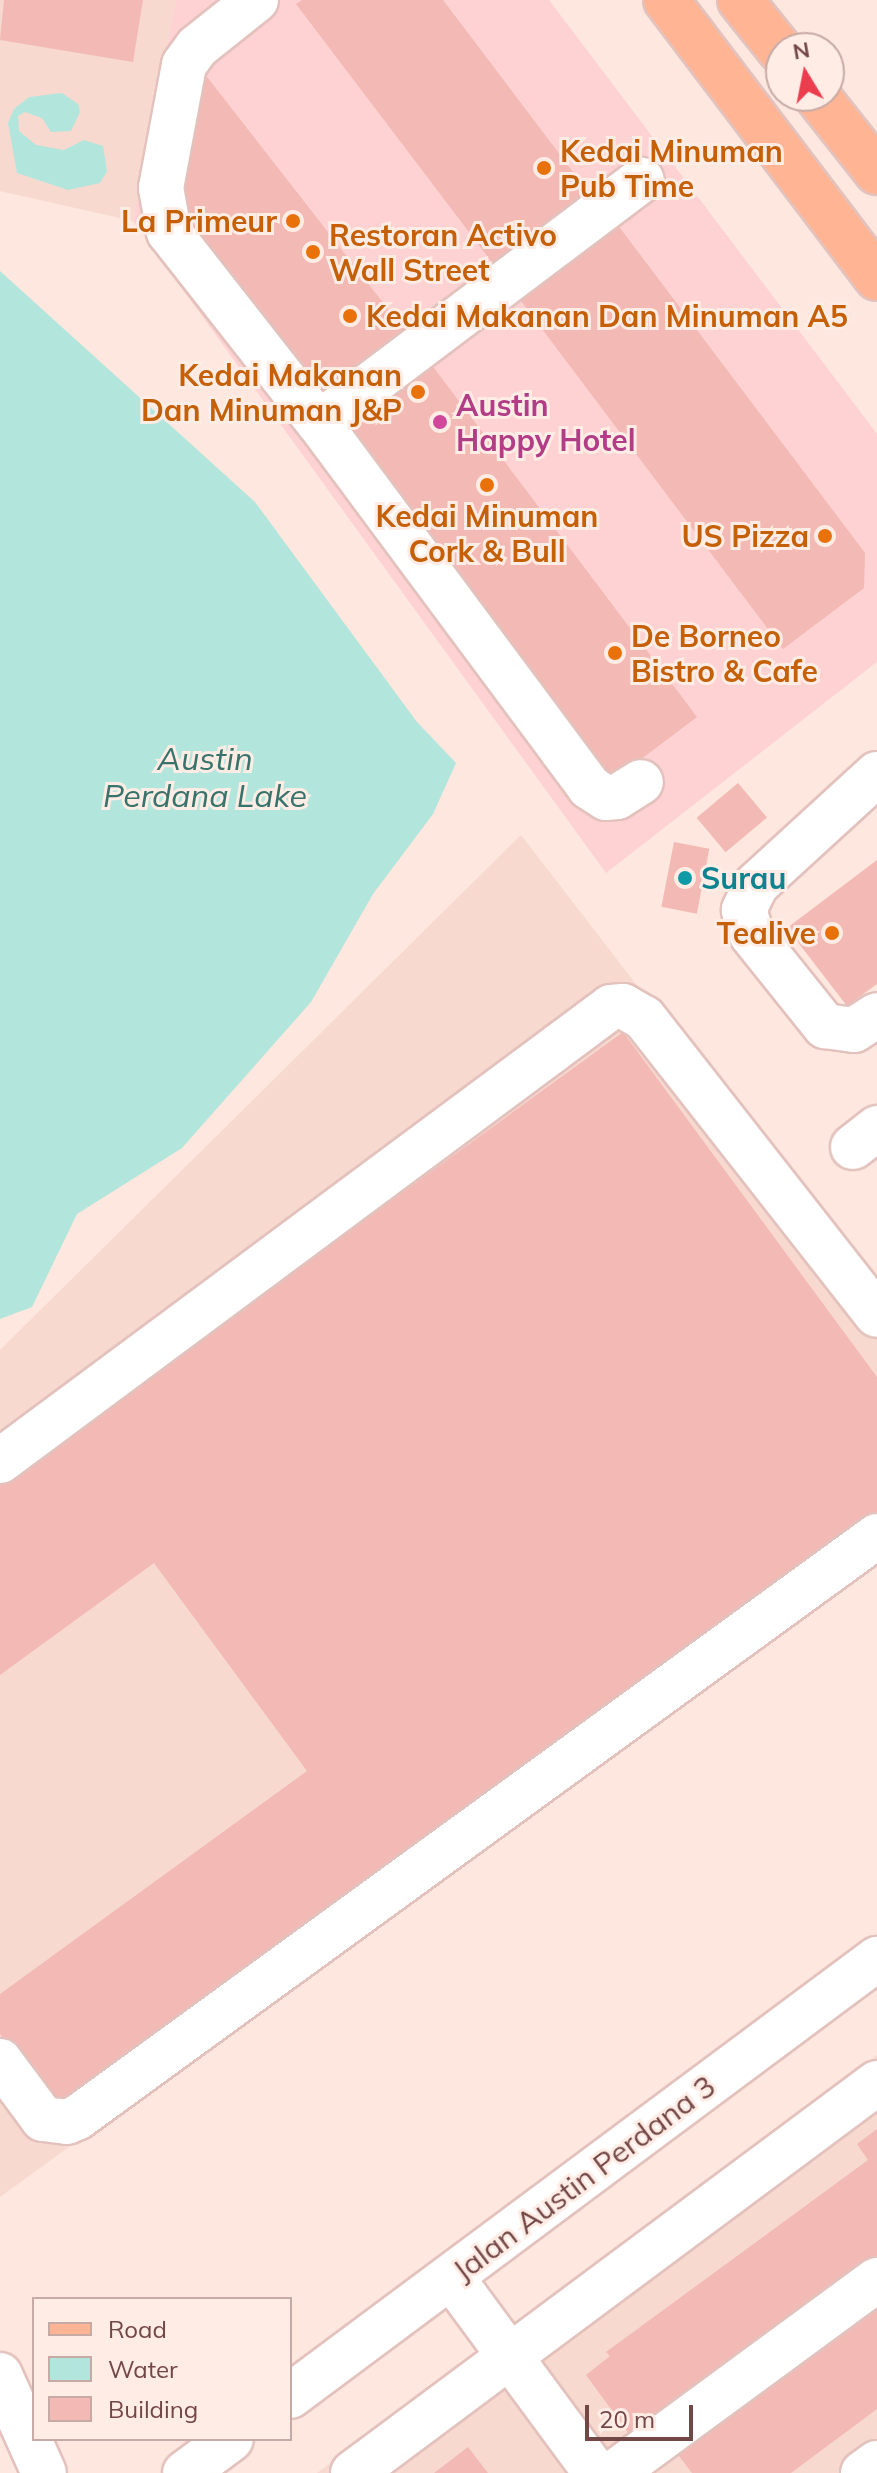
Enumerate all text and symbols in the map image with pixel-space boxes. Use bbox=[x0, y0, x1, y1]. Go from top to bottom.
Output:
north arrow bbox=[765, 32, 845, 112]
text: N bbox=[791, 35, 812, 66]
place label: Kedai Minuman Pub Time bbox=[560, 133, 783, 204]
marker: Kedai Minuman Pub Time bbox=[535, 159, 553, 177]
place label: La Primeur bbox=[121, 203, 277, 239]
marker: La Primeur bbox=[284, 212, 302, 230]
place label: Restoran Activo Wall Street bbox=[329, 217, 557, 288]
marker: Restoran Activo Wall Street bbox=[304, 243, 322, 261]
place label: Kedai Makanan Dan Minuman A5 bbox=[366, 298, 848, 334]
marker: Kedai Makanan Dan Minuman A5 bbox=[341, 307, 359, 325]
place label: Kedai Makanan Dan Minuman J&P bbox=[141, 357, 402, 428]
marker: Kedai Makanan Dan Minuman J&P bbox=[409, 383, 427, 401]
place label: Austin Happy Hotel bbox=[456, 387, 636, 458]
marker: Austin Happy Hotel bbox=[431, 413, 449, 431]
marker: Kedai Minuman Cork & Bull bbox=[478, 476, 496, 494]
place label: Kedai Minuman Cork & Bull bbox=[376, 498, 598, 568]
place label: US Pizza bbox=[681, 518, 809, 554]
marker: US Pizza bbox=[816, 527, 834, 545]
place label: De Borneo Bistro & Cafe bbox=[631, 618, 818, 688]
marker: De Borneo Bistro & Cafe bbox=[606, 644, 624, 662]
water label: Austin Perdana Lake bbox=[103, 740, 307, 815]
place label: Surau bbox=[701, 860, 786, 896]
marker: Surau bbox=[676, 869, 694, 887]
place label: Tealive bbox=[717, 915, 816, 951]
marker: Tealive bbox=[823, 924, 841, 942]
street label: Jalan Austin Perdana 3 bbox=[446, 2068, 722, 2288]
legend bbox=[32, 2297, 292, 2441]
text: Road bbox=[108, 2314, 167, 2344]
text: Water bbox=[108, 2354, 178, 2384]
scale bar bbox=[589, 2389, 697, 2439]
text: Building bbox=[108, 2394, 198, 2424]
text: 20 m bbox=[599, 2404, 655, 2434]

